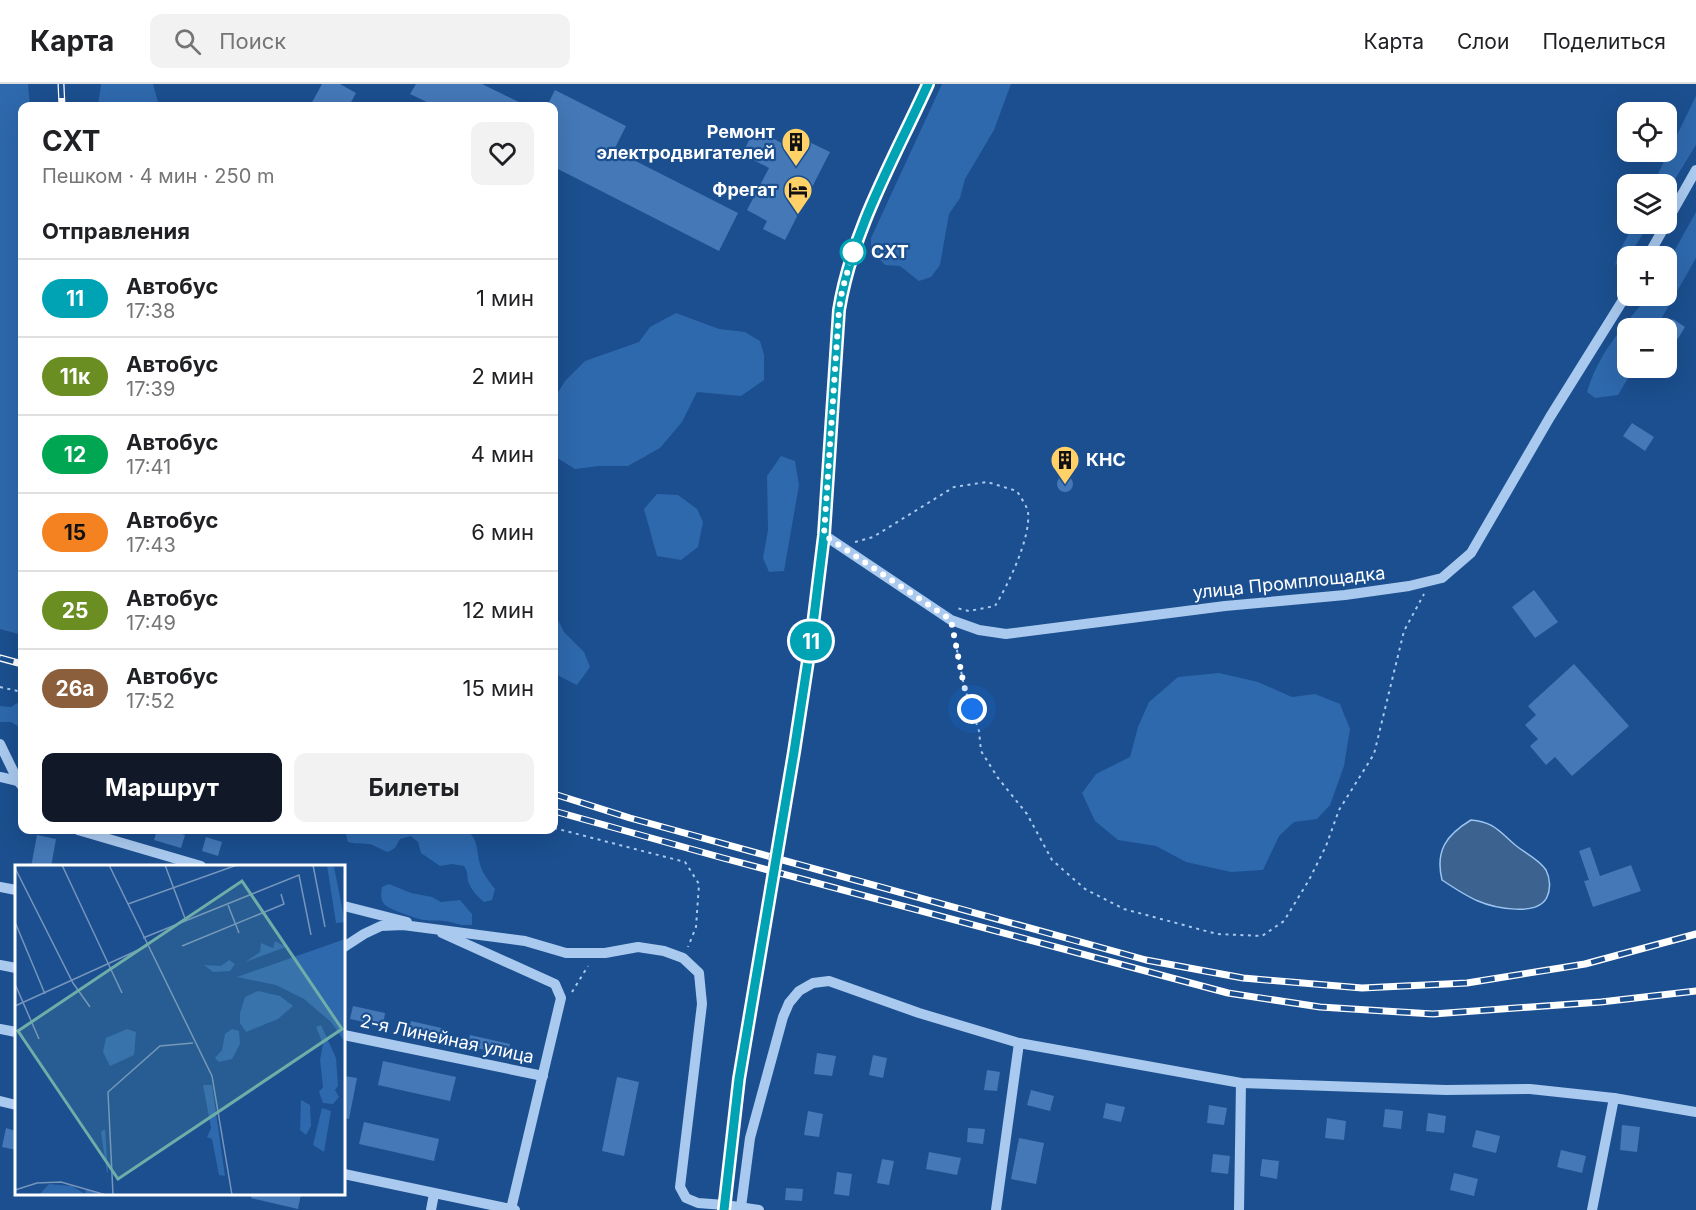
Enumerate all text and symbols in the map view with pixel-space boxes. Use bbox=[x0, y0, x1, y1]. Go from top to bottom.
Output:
search box bbox=[150, 14, 570, 68]
text: Карта bbox=[30, 24, 114, 58]
icon: search bbox=[171, 25, 204, 58]
text: Поиск bbox=[219, 28, 286, 54]
text: Карта bbox=[1364, 29, 1424, 54]
text: Слои bbox=[1457, 29, 1509, 54]
text: Поделиться bbox=[1542, 29, 1666, 54]
map controls bbox=[1617, 102, 1677, 378]
button: locate bbox=[1617, 102, 1677, 162]
place label: Ремонт электродвигателей bbox=[596, 121, 775, 163]
button: heart bbox=[471, 122, 534, 185]
text: СХТ bbox=[42, 124, 101, 158]
building icon: Ремонт электродвигателей bbox=[780, 126, 812, 168]
text: Пешком · 4 мин · 250 m bbox=[42, 164, 275, 188]
hotel icon: Фрегат bbox=[782, 174, 814, 216]
button: layers bbox=[1617, 174, 1677, 234]
place label: Фрегат bbox=[712, 179, 777, 200]
text: Отправления bbox=[42, 218, 190, 244]
marker: СХТ bbox=[840, 239, 866, 265]
place label: СХТ bbox=[871, 241, 909, 262]
button: + bbox=[1617, 246, 1677, 306]
text: Автобус bbox=[126, 273, 219, 299]
text: 1 мин bbox=[476, 285, 534, 311]
text: 11 bbox=[66, 286, 84, 311]
text: 17:38 bbox=[126, 299, 175, 323]
button: − bbox=[1617, 318, 1677, 378]
text: Автобус bbox=[126, 351, 219, 377]
text: 2 мин bbox=[471, 363, 534, 389]
text: 11к bbox=[60, 364, 90, 389]
text: 17:39 bbox=[126, 377, 175, 401]
text: Автобус bbox=[126, 429, 219, 455]
text: 4 мин bbox=[471, 441, 534, 467]
text: 12 bbox=[64, 442, 86, 467]
building icon: КНС bbox=[1049, 444, 1081, 486]
place label: КНС bbox=[1086, 449, 1126, 470]
text: 17:41 bbox=[126, 455, 171, 479]
text: Автобус bbox=[126, 507, 219, 533]
text: 6 мин bbox=[471, 519, 534, 545]
text: 15 bbox=[64, 520, 86, 545]
text: 17:43 bbox=[126, 533, 176, 557]
street label: улица Промплощадка bbox=[1192, 562, 1386, 603]
text: Автобус bbox=[126, 585, 219, 611]
text: 12 мин bbox=[462, 597, 534, 623]
text: 25 bbox=[62, 598, 88, 623]
text: 17:49 bbox=[126, 611, 176, 635]
line badge: 11 bbox=[784, 622, 838, 660]
text: 11 bbox=[802, 629, 820, 654]
text: Автобус bbox=[126, 663, 219, 689]
text: 15 мин bbox=[463, 675, 534, 701]
text: 26а bbox=[55, 676, 95, 701]
text: 17:52 bbox=[126, 689, 175, 713]
your location bbox=[957, 694, 987, 724]
button: Маршрут bbox=[42, 753, 282, 822]
button: Билеты bbox=[294, 753, 534, 822]
inset map bbox=[15, 865, 345, 1195]
street label: 2-я Линейная улица bbox=[358, 1010, 536, 1067]

